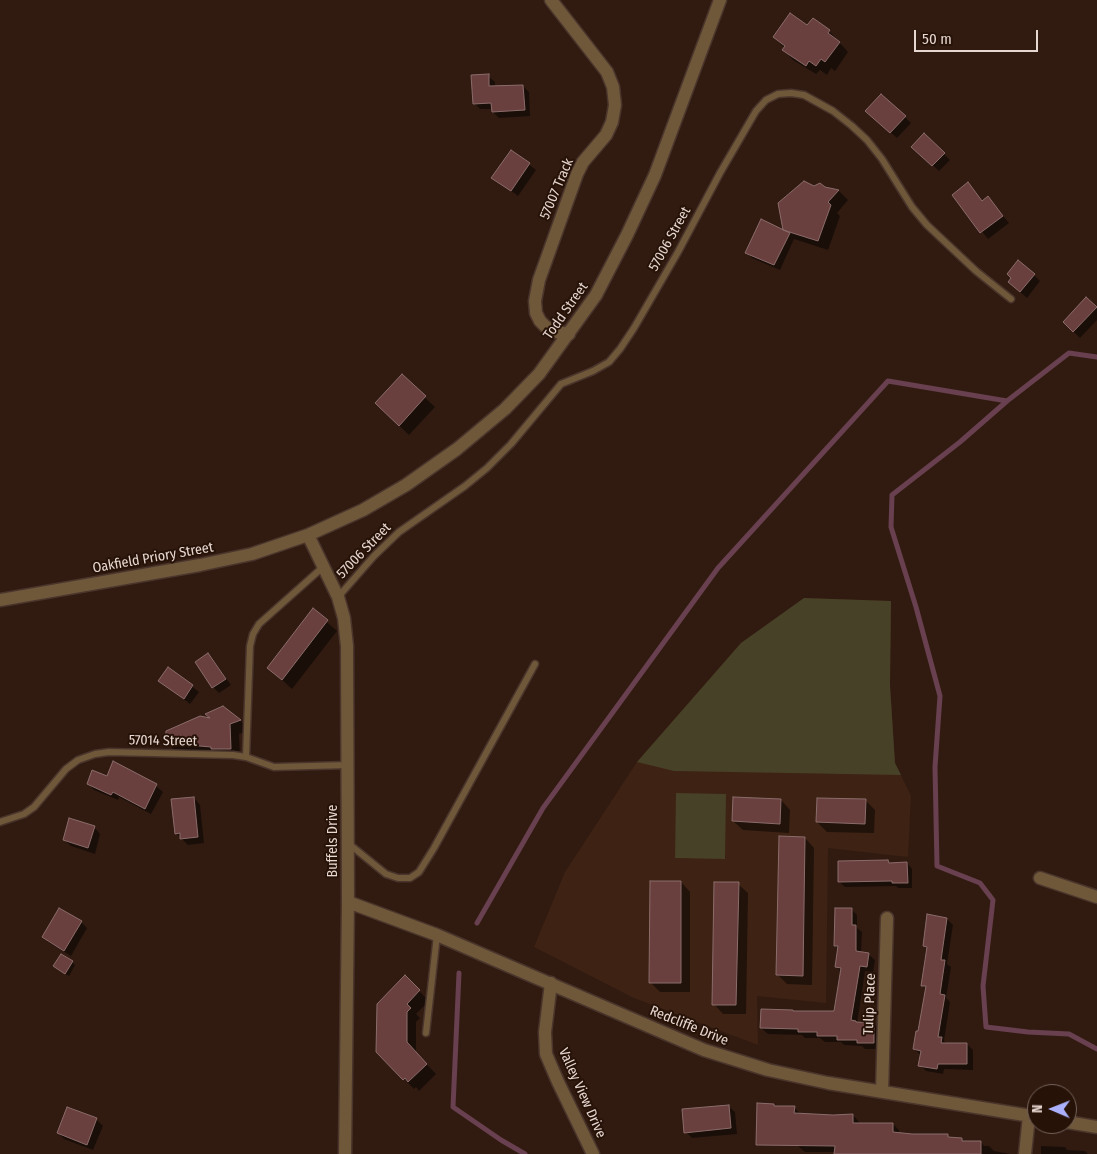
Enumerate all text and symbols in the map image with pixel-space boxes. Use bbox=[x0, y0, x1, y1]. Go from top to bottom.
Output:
scale bar bbox=[917, 20, 1041, 52]
text: 50 m bbox=[922, 30, 952, 48]
street label: 57007 Track bbox=[537, 156, 577, 222]
street label: 57006 Street bbox=[645, 204, 695, 274]
street label: Todd Street bbox=[540, 279, 592, 343]
street label: 57006 Street bbox=[333, 520, 395, 582]
street label: Oakfield Priory Street bbox=[91, 539, 215, 577]
street label: 57014 Street bbox=[129, 732, 197, 750]
street label: Buffels Drive bbox=[325, 805, 341, 877]
street label: Tulip Place bbox=[861, 973, 879, 1035]
street label: Redcliffe Drive bbox=[647, 1003, 731, 1049]
street label: Valley View Drive bbox=[555, 1045, 609, 1141]
north arrow bbox=[1027, 1084, 1077, 1134]
text: N bbox=[1029, 1104, 1046, 1113]

